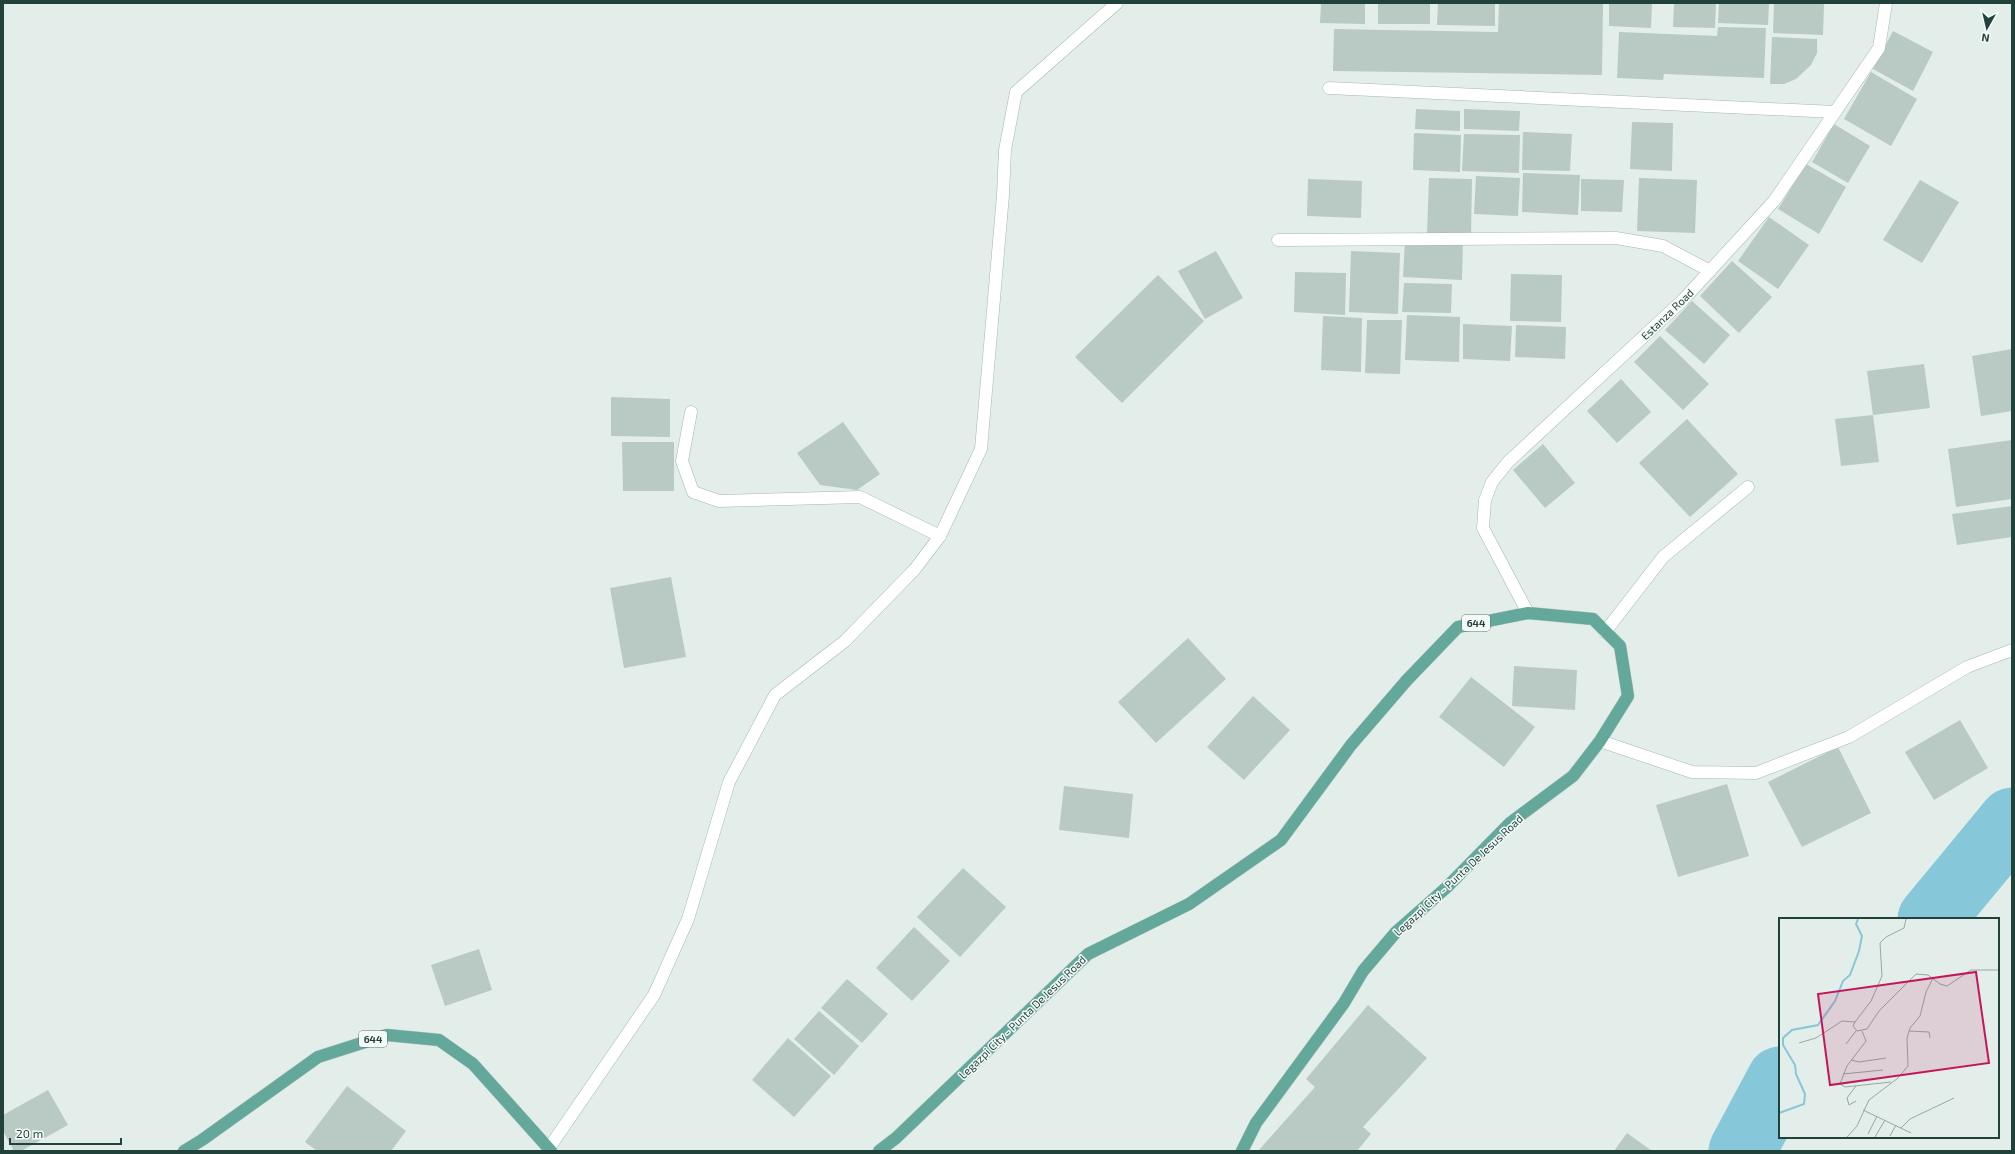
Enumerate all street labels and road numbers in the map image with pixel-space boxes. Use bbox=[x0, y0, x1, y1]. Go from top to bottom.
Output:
street label: Estanza Road bbox=[1638, 286, 1696, 342]
road number: 644 bbox=[1462, 615, 1490, 631]
street label: Legazpi City - Punta De Jesus Road bbox=[1391, 812, 1525, 938]
street label: Legazpi City - Punta De Jesus Road bbox=[956, 953, 1088, 1081]
road number: 644 bbox=[359, 1031, 387, 1047]

